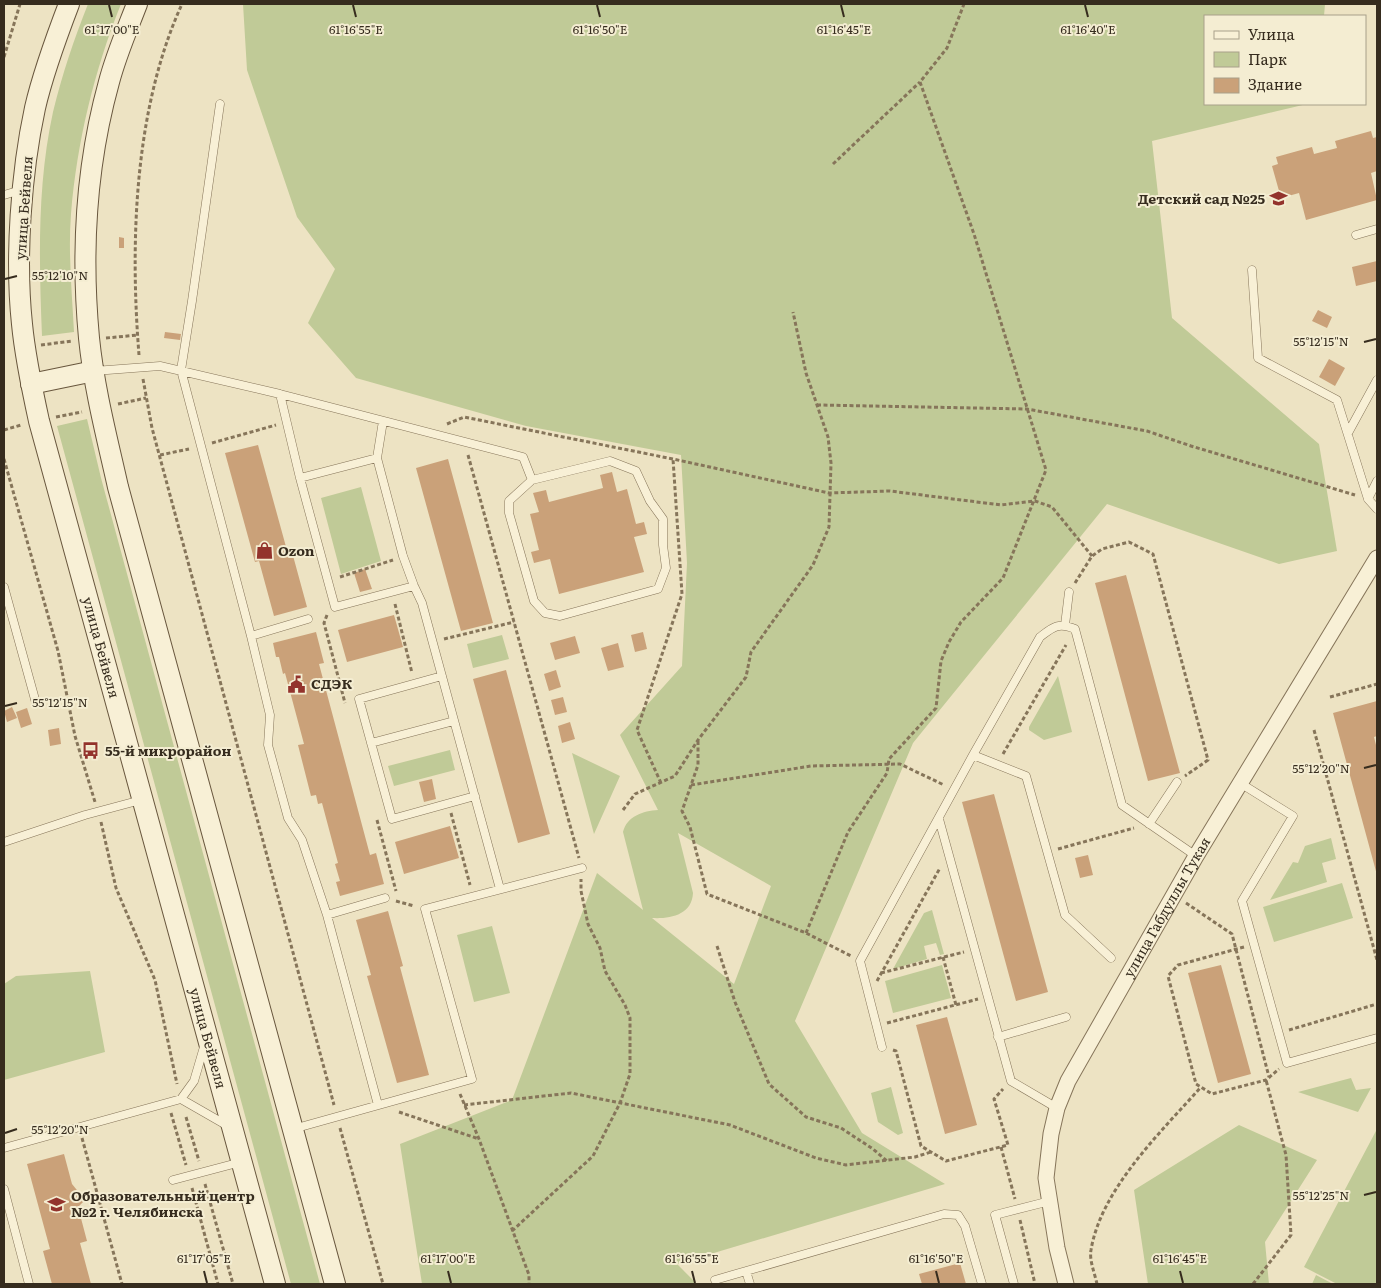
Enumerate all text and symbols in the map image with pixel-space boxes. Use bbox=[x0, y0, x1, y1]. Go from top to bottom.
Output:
legend bbox=[1204, 15, 1366, 105]
text: 61°17'00"E bbox=[85, 20, 140, 38]
text: 61°16'55"E bbox=[329, 20, 383, 38]
text: 61°16'50"E bbox=[573, 20, 628, 38]
text: 61°16'45"E bbox=[817, 20, 872, 38]
text: 61°16'40"E bbox=[1060, 20, 1116, 38]
text: Улица bbox=[1248, 22, 1296, 45]
text: Парк bbox=[1248, 47, 1287, 70]
text: Здание bbox=[1248, 72, 1302, 95]
street label: улица Бейвеля bbox=[9, 155, 37, 261]
place label: Детский сад №25 bbox=[1138, 188, 1265, 208]
school or university icon: Детский сад №25 bbox=[1269, 189, 1289, 209]
text: 55°12'10"N bbox=[32, 266, 88, 284]
text: 55°12'15"N bbox=[1293, 332, 1349, 350]
place label: Ozon bbox=[278, 540, 315, 560]
shop icon: Ozon bbox=[254, 541, 274, 561]
street label: улица Бейвеля bbox=[79, 594, 125, 700]
place label: СДЭК bbox=[311, 673, 352, 693]
public building icon: СДЭК bbox=[287, 674, 307, 694]
text: 55°12'15"N bbox=[32, 693, 88, 711]
place label: 55-й микрорайон bbox=[105, 740, 231, 760]
bus stop icon: 55-й микрорайон bbox=[81, 741, 101, 761]
text: 55°12'20"N bbox=[1292, 759, 1350, 777]
street label: улица Габдуллы Тукая bbox=[1118, 833, 1214, 981]
street label: улица Бейвеля bbox=[185, 985, 232, 1091]
text: 55°12'20"N bbox=[31, 1120, 89, 1138]
place label: Образовательный центр №2 г. Челябинска bbox=[71, 1185, 255, 1221]
text: 55°12'25"N bbox=[1293, 1186, 1349, 1204]
school or university icon: Образовательный центр №2 г. Челябинска bbox=[47, 1194, 67, 1214]
text: 61°17'05"E bbox=[177, 1249, 231, 1267]
text: 61°17'00"E bbox=[421, 1249, 476, 1267]
text: 61°16'55"E bbox=[665, 1249, 719, 1267]
text: 61°16'50"E bbox=[909, 1249, 964, 1267]
text: 61°16'45"E bbox=[1153, 1249, 1208, 1267]

